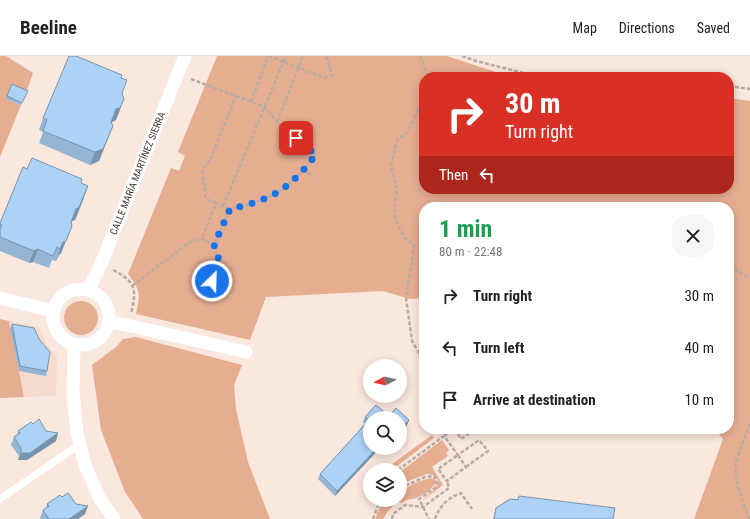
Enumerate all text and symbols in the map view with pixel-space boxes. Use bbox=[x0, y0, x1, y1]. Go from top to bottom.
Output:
text: Beeline bbox=[20, 16, 77, 39]
text: Map bbox=[573, 20, 597, 36]
text: Directions bbox=[619, 20, 675, 36]
text: Saved bbox=[697, 20, 730, 36]
text: 30 m bbox=[505, 87, 561, 120]
icon: right bbox=[439, 88, 491, 140]
street label: CALLE MARÍA MARTÍNEZ SIERRA bbox=[107, 110, 167, 236]
pin bbox=[279, 121, 313, 155]
text: Turn right bbox=[505, 121, 573, 142]
icon: arrive bbox=[285, 127, 307, 149]
icon: left bbox=[476, 164, 498, 186]
text: Then bbox=[439, 166, 468, 184]
text: 1 min bbox=[439, 215, 492, 243]
button: close bbox=[672, 215, 714, 257]
text: 80 m · 22:48 bbox=[439, 244, 502, 259]
position arrow bbox=[191, 260, 233, 302]
icon: right bbox=[439, 285, 461, 307]
text: Turn right bbox=[473, 287, 532, 305]
text: 30 m bbox=[684, 287, 714, 305]
icon: left bbox=[439, 337, 461, 359]
text: Turn left bbox=[473, 339, 524, 357]
text: 40 m bbox=[684, 339, 714, 357]
north arrow bbox=[363, 359, 407, 403]
map controls bbox=[363, 359, 407, 507]
icon: arrive bbox=[439, 389, 461, 411]
text: Arrive at destination bbox=[473, 391, 596, 409]
text: 10 m bbox=[684, 391, 714, 409]
button: search bbox=[363, 411, 407, 455]
button: layers bbox=[363, 463, 407, 507]

